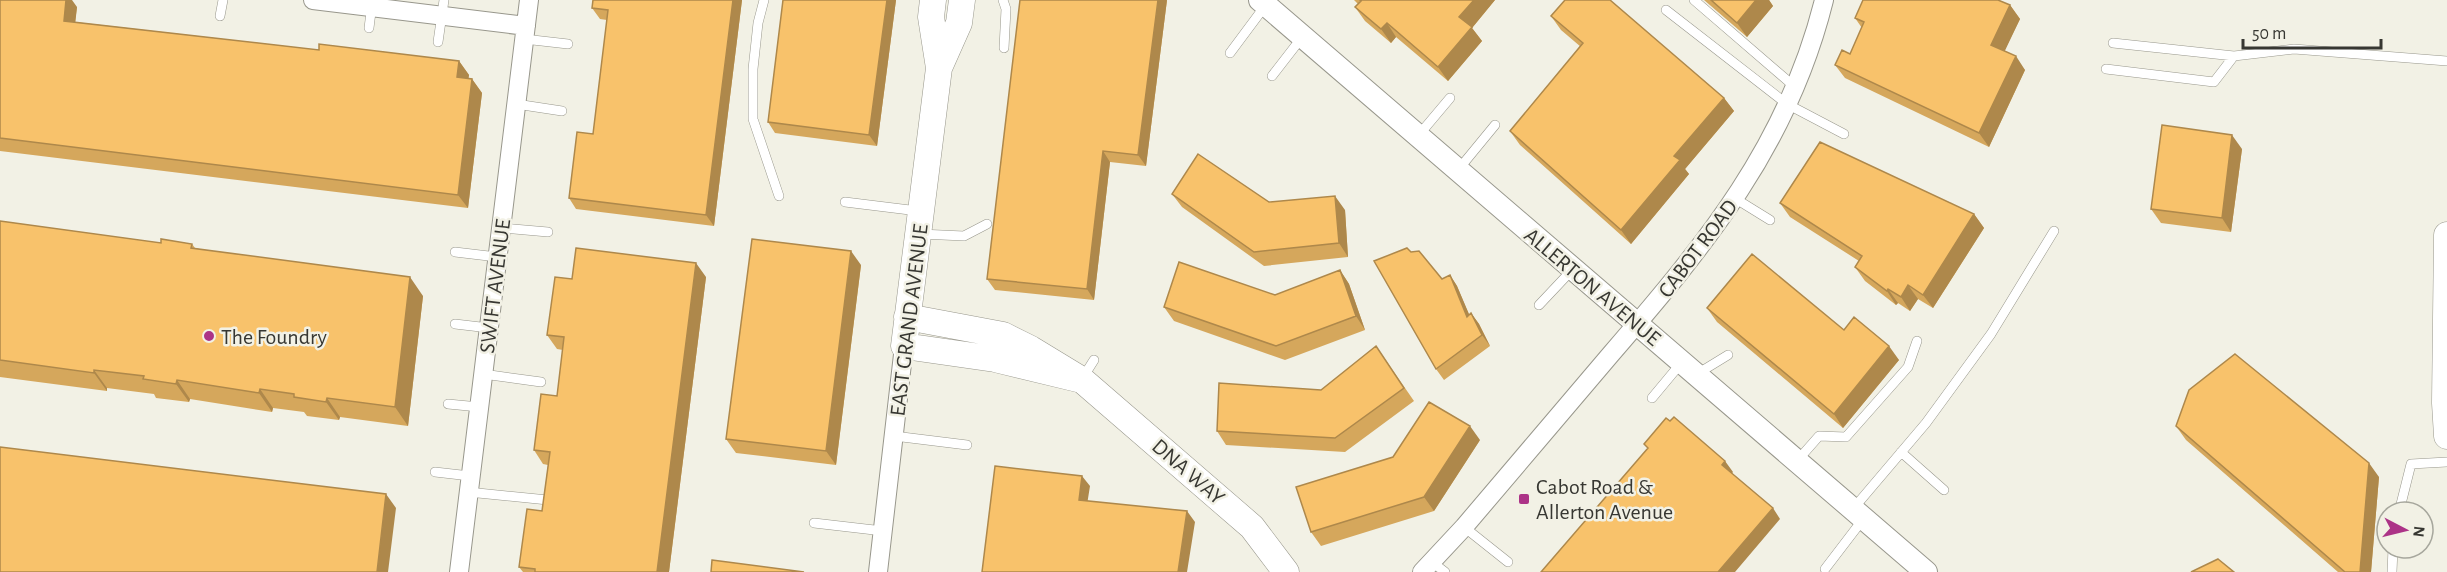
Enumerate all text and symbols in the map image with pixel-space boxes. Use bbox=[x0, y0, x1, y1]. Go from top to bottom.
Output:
scale bar bbox=[2243, 12, 2381, 50]
text: 50 m bbox=[2252, 25, 2286, 43]
street label: CABOT ROAD bbox=[1654, 196, 1742, 302]
street label: SWIFT AVENUE bbox=[476, 217, 514, 354]
street label: EAST GRAND AVENUE bbox=[886, 222, 932, 417]
street label: ALLERTON AVENUE bbox=[1520, 224, 1665, 350]
place label: The Foundry bbox=[221, 326, 327, 348]
marker: The Foundry bbox=[202, 329, 216, 343]
street label: DNA WAY bbox=[1148, 435, 1229, 509]
place label: Cabot Road & Allerton Avenue bbox=[1536, 476, 1673, 523]
marker: Cabot Road & Allerton Avenue bbox=[1517, 492, 1531, 506]
north arrow bbox=[2375, 500, 2435, 560]
text: N bbox=[2410, 525, 2428, 538]

